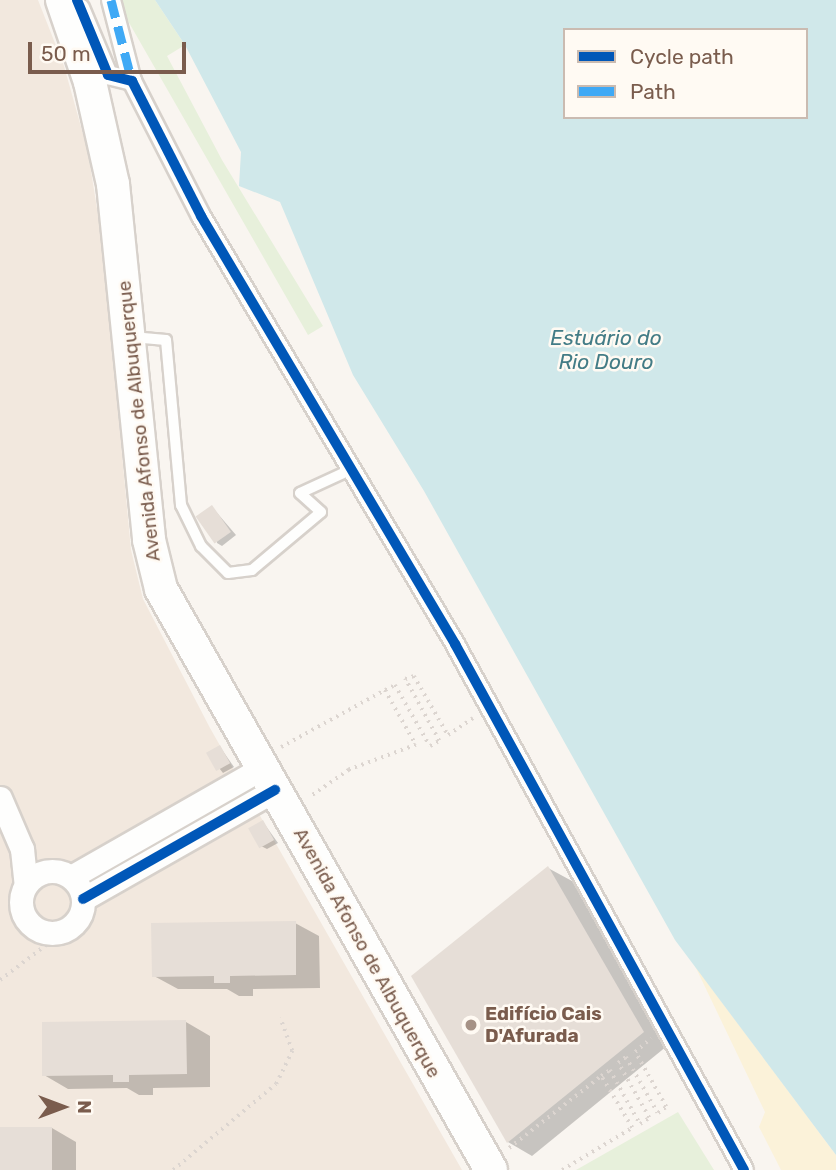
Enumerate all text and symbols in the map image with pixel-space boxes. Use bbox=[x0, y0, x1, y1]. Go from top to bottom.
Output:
scale bar bbox=[32, 28, 189, 72]
legend bbox=[563, 28, 808, 119]
text: 50 m bbox=[41, 41, 91, 66]
text: Cycle path bbox=[630, 44, 734, 69]
text: Path bbox=[630, 79, 676, 104]
street label: Avenida Afonso de Albuquerque bbox=[113, 279, 165, 563]
water label: Estuário do Rio Douro bbox=[550, 325, 662, 375]
street label: Avenida Afonso de Albuquerque bbox=[288, 824, 446, 1082]
place label: Edifício Cais D'Afurada bbox=[485, 1003, 602, 1047]
marker: Edifício Cais D'Afurada bbox=[463, 1017, 479, 1033]
north arrow bbox=[28, 1072, 98, 1142]
text: N bbox=[73, 1100, 96, 1114]

